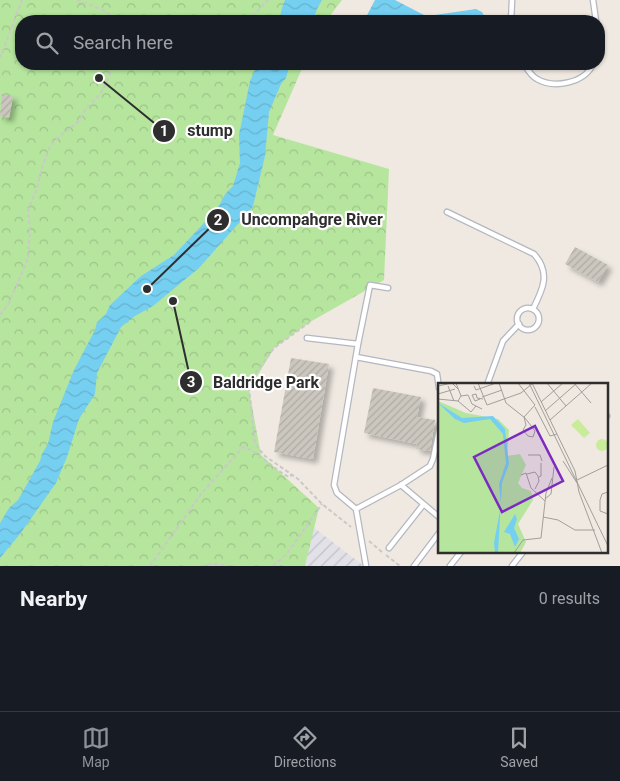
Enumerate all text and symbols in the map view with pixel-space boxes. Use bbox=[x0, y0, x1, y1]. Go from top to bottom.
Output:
search box bbox=[15, 15, 605, 70]
icon: search bbox=[33, 29, 61, 57]
text: Search here bbox=[73, 31, 173, 54]
callout: stump bbox=[152, 115, 242, 146]
text: stump bbox=[187, 121, 233, 140]
text: 1 bbox=[160, 122, 168, 140]
callout: Uncompahgre River bbox=[206, 204, 393, 235]
text: Uncompahgre River bbox=[241, 210, 383, 229]
text: 2 bbox=[214, 211, 223, 229]
callout: Baldridge Park bbox=[178, 367, 329, 398]
text: 3 bbox=[187, 373, 195, 391]
text: Baldridge Park bbox=[213, 373, 319, 392]
inset map bbox=[438, 383, 608, 554]
text: Nearby bbox=[20, 587, 87, 611]
text: 0 results bbox=[539, 589, 600, 608]
tab: Map bbox=[82, 724, 110, 770]
tab: Directions bbox=[274, 724, 337, 770]
tab: Saved bbox=[500, 724, 538, 770]

